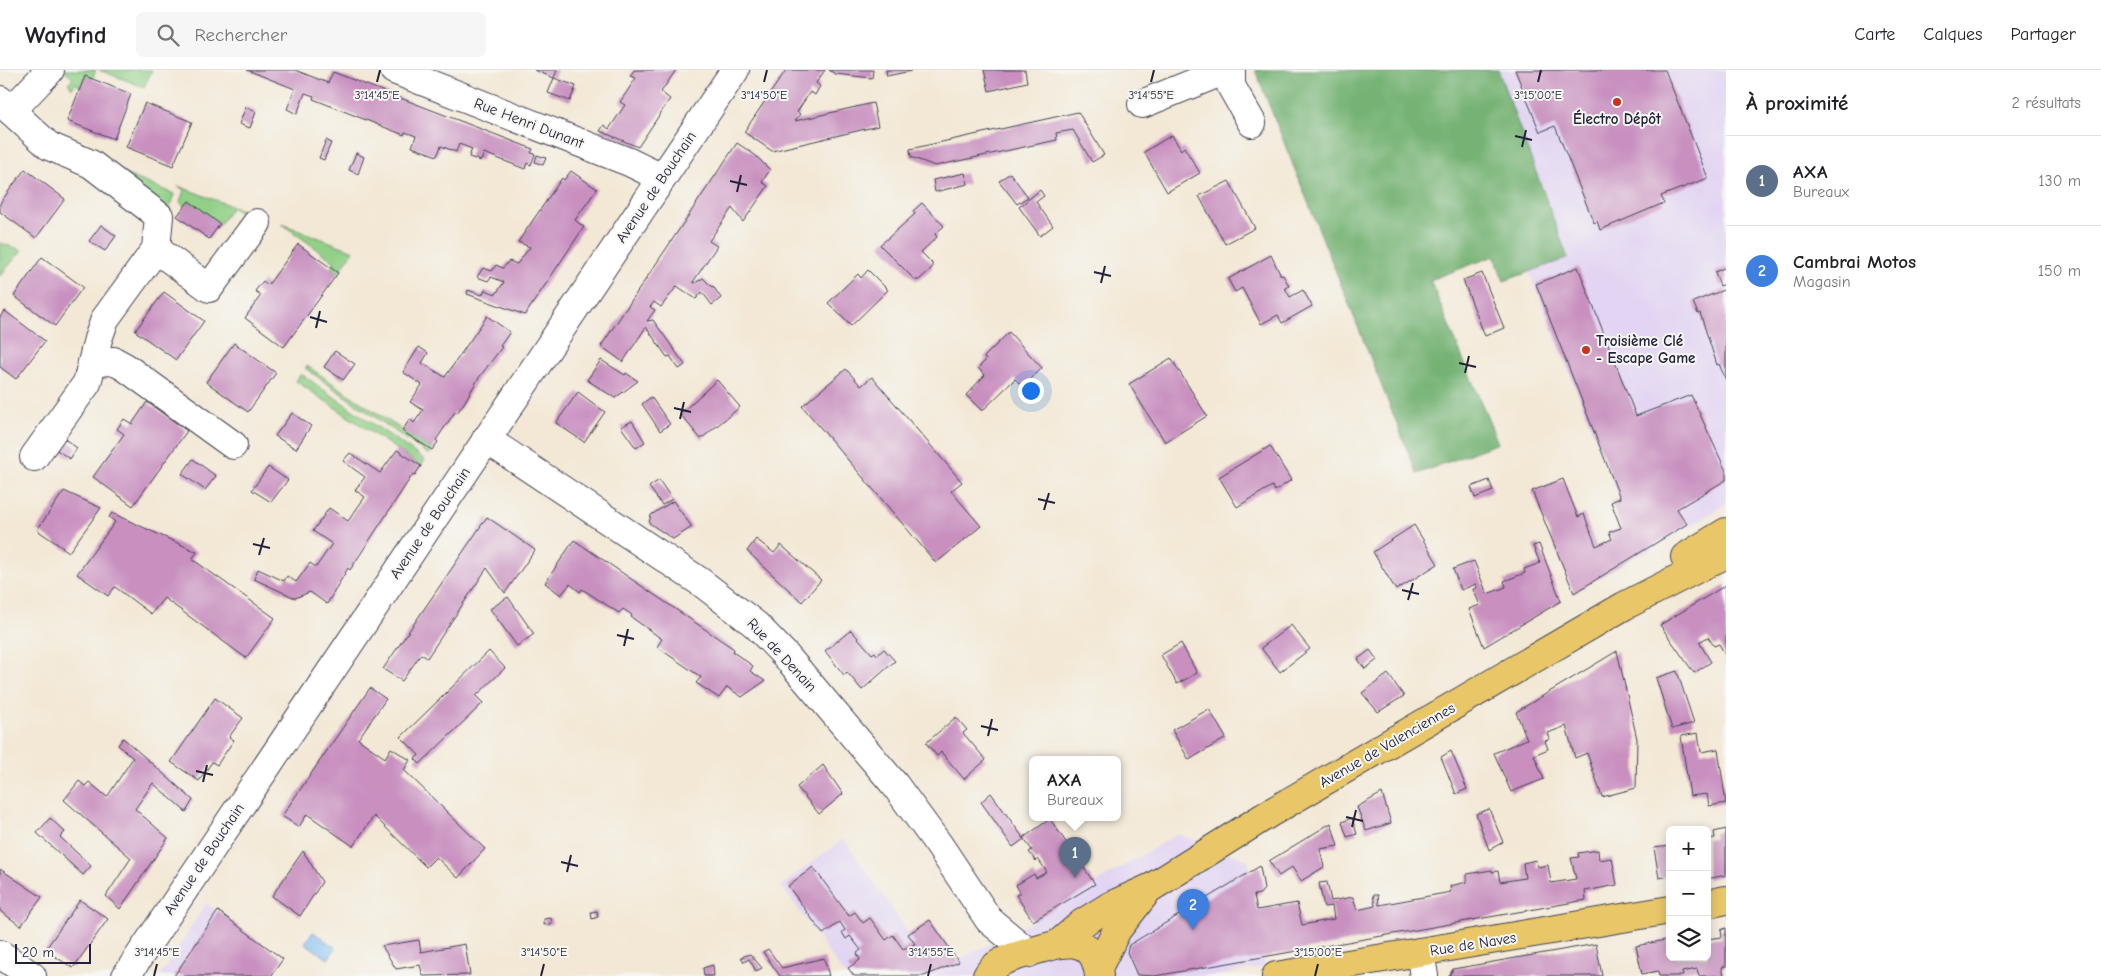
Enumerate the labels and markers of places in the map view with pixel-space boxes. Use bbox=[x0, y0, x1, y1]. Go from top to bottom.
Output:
marker: Électro Dépôt bbox=[1611, 96, 1623, 108]
place label: Électro Dépôt bbox=[1573, 109, 1662, 128]
place label: Troisième Clé - Escape Game bbox=[1596, 332, 1695, 367]
marker: Troisième Clé - Escape Game bbox=[1580, 344, 1592, 356]
pin: 1 bbox=[1059, 837, 1091, 878]
pin: 2 bbox=[1177, 889, 1209, 930]

